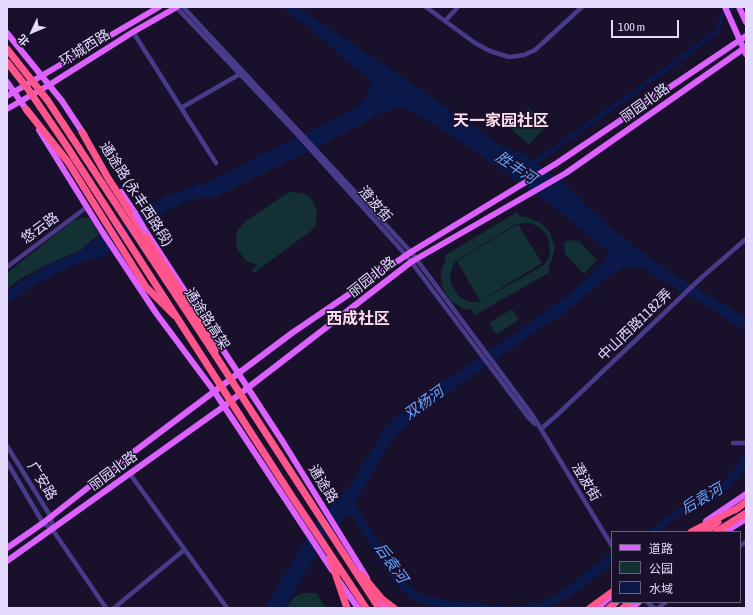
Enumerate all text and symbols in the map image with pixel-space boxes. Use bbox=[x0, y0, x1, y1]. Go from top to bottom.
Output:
north arrow bbox=[12, 12, 52, 52]
scale bar bbox=[613, 12, 681, 38]
text: 100 m bbox=[618, 20, 645, 34]
street label: 环城西路 bbox=[57, 26, 113, 70]
text: 北 bbox=[15, 32, 32, 48]
street label: 丽园北路 bbox=[617, 80, 673, 126]
district label: 天一家园社区 bbox=[453, 111, 549, 131]
street label: 通途路 (永丰西路段) bbox=[96, 139, 176, 249]
water label: 胜丰河 bbox=[492, 148, 540, 188]
street label: 澄波街 bbox=[355, 183, 395, 225]
street label: 悠云路 bbox=[18, 209, 62, 247]
street label: 丽园北路 bbox=[345, 253, 399, 301]
street label: 通途路高架 bbox=[181, 285, 233, 353]
street label: 中山西路1182弄 bbox=[595, 286, 675, 364]
district label: 西成社区 bbox=[326, 309, 390, 329]
water label: 双杨河 bbox=[401, 382, 447, 424]
street label: 丽园北路 bbox=[85, 448, 141, 494]
street label: 广安路 bbox=[24, 459, 60, 503]
street label: 澄波街 bbox=[568, 460, 604, 504]
street label: 通途路 bbox=[305, 462, 341, 506]
water label: 后袁河 bbox=[678, 480, 726, 518]
legend bbox=[611, 531, 741, 603]
water label: 后袁河 bbox=[371, 539, 411, 587]
text: 道路 bbox=[649, 542, 673, 556]
text: 公园 bbox=[649, 562, 673, 576]
text: 水域 bbox=[649, 582, 673, 596]

